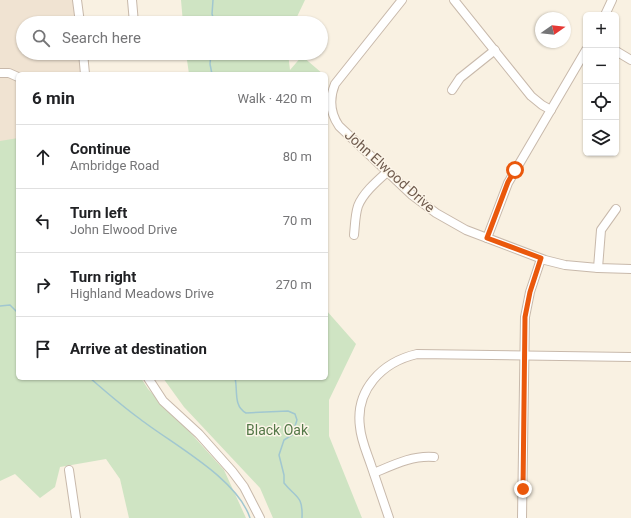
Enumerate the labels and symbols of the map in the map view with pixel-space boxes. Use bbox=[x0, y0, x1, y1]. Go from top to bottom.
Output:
north arrow bbox=[535, 12, 571, 48]
street label: John Elwood Drive bbox=[342, 126, 438, 216]
route start bbox=[506, 161, 524, 179]
park label: Black Oak bbox=[246, 422, 309, 438]
route end bbox=[514, 480, 532, 498]

